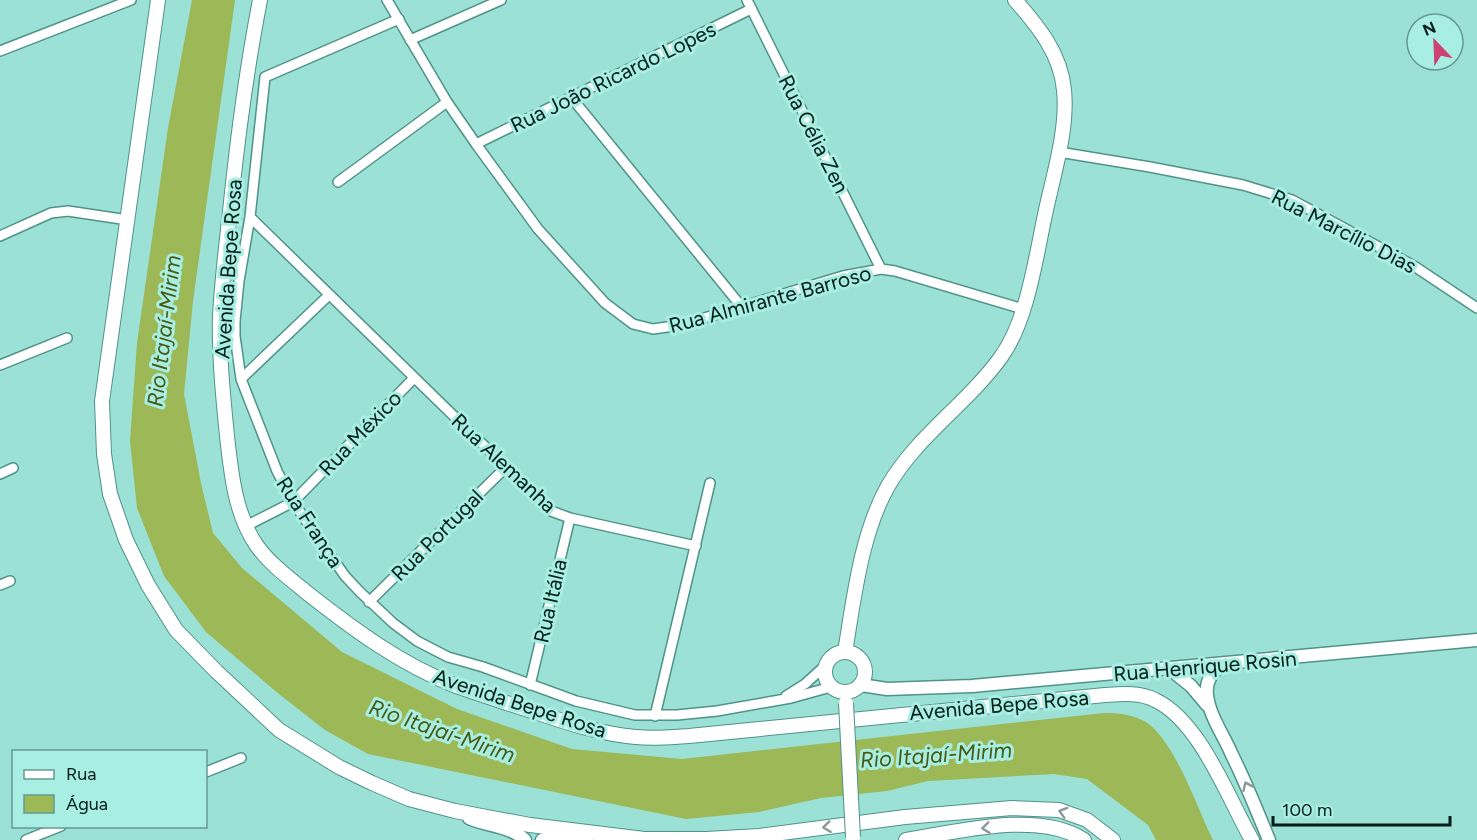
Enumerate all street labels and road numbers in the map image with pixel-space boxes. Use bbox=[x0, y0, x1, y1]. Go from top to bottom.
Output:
street label: Rua João Ricardo Lopes bbox=[506, 16, 720, 138]
street label: Rua Célia Zen bbox=[773, 71, 855, 197]
street label: Avenida Bepe Rosa bbox=[209, 178, 247, 360]
street label: Rua Marcílio Dias bbox=[1267, 184, 1421, 278]
street label: Rua Almirante Barroso bbox=[666, 260, 874, 338]
street label: Rua México bbox=[313, 385, 407, 481]
street label: Rua Alemanha bbox=[447, 408, 561, 518]
street label: Rua França bbox=[271, 472, 349, 572]
street label: Rua Portugal bbox=[386, 484, 488, 586]
street label: Rua Itália bbox=[528, 557, 572, 645]
street label: Rua Henrique Rosin bbox=[1112, 646, 1298, 686]
street label: Avenida Bepe Rosa bbox=[430, 663, 610, 743]
street label: Avenida Bepe Rosa bbox=[908, 685, 1090, 725]

